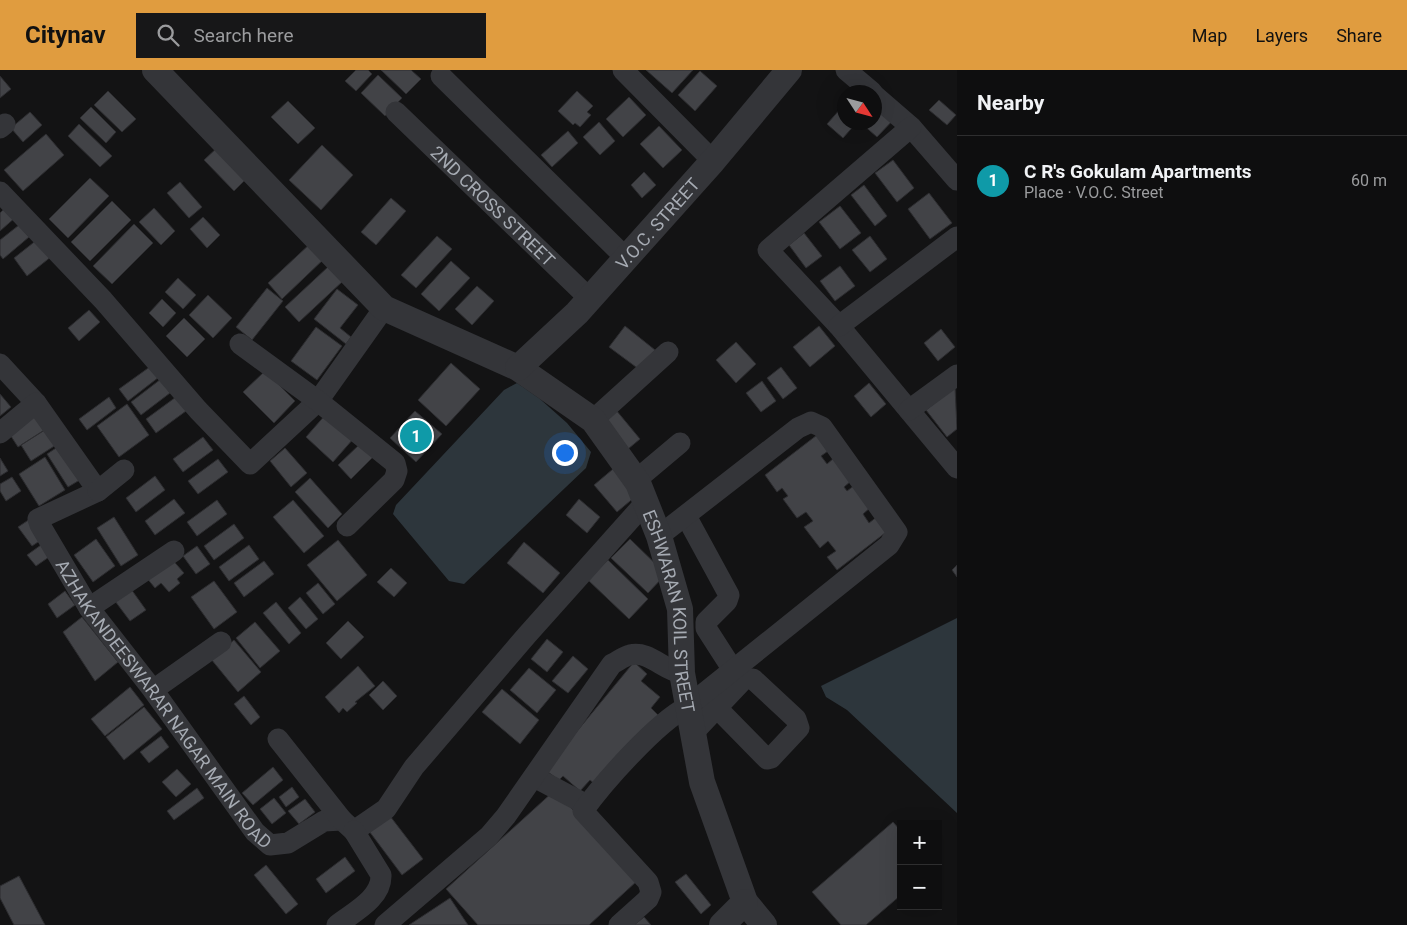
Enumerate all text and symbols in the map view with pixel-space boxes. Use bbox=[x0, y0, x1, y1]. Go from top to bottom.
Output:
search box bbox=[136, 13, 486, 58]
text: Citynav bbox=[25, 21, 106, 49]
icon: search bbox=[154, 21, 182, 49]
text: Search here bbox=[194, 24, 294, 47]
text: Map bbox=[1192, 25, 1227, 46]
text: Layers bbox=[1255, 25, 1308, 46]
text: Share bbox=[1336, 25, 1382, 46]
north arrow bbox=[837, 85, 882, 130]
text: Nearby bbox=[977, 91, 1044, 115]
street label: 2ND CROSS STREET bbox=[427, 141, 560, 270]
text: C R's Gokulam Apartments bbox=[1024, 160, 1252, 183]
text: 1 bbox=[988, 171, 998, 190]
text: 60 m bbox=[1351, 171, 1387, 190]
street label: V.O.C. STREET bbox=[611, 173, 704, 273]
text: Place · V.O.C. Street bbox=[1024, 183, 1164, 202]
pin: 1 bbox=[400, 417, 432, 455]
your location bbox=[552, 440, 578, 466]
street label: ESHWARAN KOIL STREET bbox=[639, 506, 700, 715]
street label: AZHAKANDEESWARAR NAGAR MAIN ROAD bbox=[52, 555, 276, 852]
map controls bbox=[897, 820, 942, 910]
button: + bbox=[897, 820, 942, 865]
button: − bbox=[897, 865, 942, 910]

